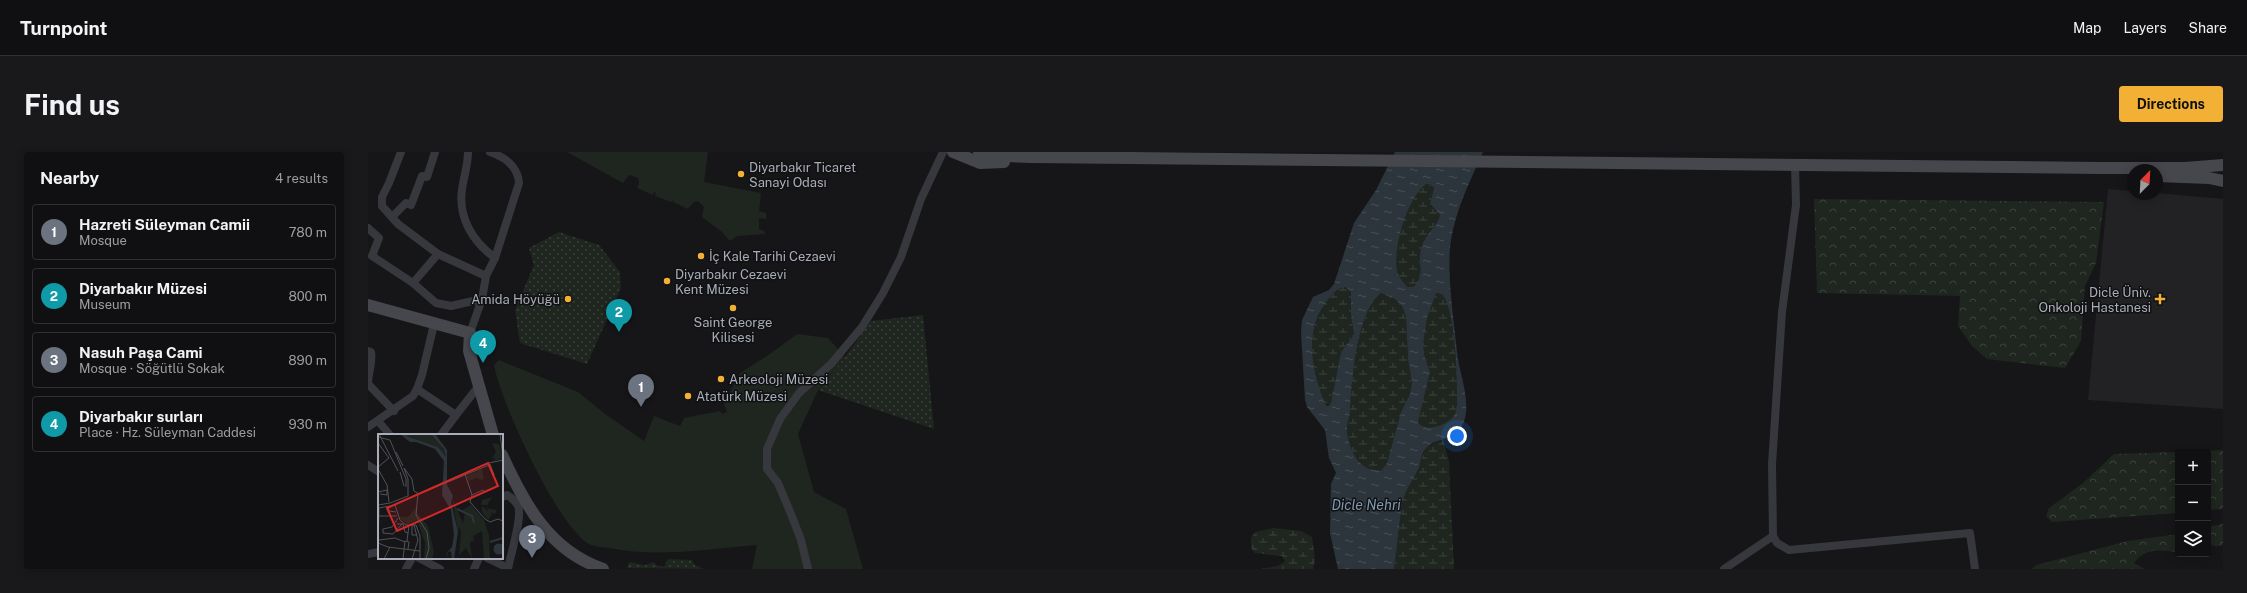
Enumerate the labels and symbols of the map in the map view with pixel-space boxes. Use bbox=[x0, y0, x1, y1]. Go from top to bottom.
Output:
place label: Diyarbakır Ticaret Sanayi Odası bbox=[749, 160, 856, 190]
north arrow bbox=[2127, 164, 2163, 200]
marker: Diyarbakır Ticaret Sanayi Odası bbox=[736, 169, 746, 179]
place label: İç Kale Tarihi Cezaevi bbox=[709, 249, 836, 264]
marker: İç Kale Tarihi Cezaevi bbox=[696, 251, 706, 261]
place label: Diyarbakır Cezaevi Kent Müzesi bbox=[675, 267, 787, 297]
marker: Diyarbakır Cezaevi Kent Müzesi bbox=[662, 276, 672, 286]
place label: Dicle Üniv. Onkoloji Hastanesi bbox=[2039, 285, 2151, 315]
place label: Amida Höyüğü bbox=[471, 292, 560, 307]
marker: Dicle Üniv. Onkoloji Hastanesi bbox=[2154, 293, 2166, 305]
marker: Amida Höyüğü bbox=[563, 294, 573, 304]
pin: 2 bbox=[606, 299, 632, 332]
marker: Saint George Kilisesi bbox=[728, 303, 738, 313]
place label: Saint George Kilisesi bbox=[694, 315, 772, 345]
pin: 4 bbox=[470, 330, 496, 363]
place label: Arkeoloji Müzesi bbox=[729, 372, 828, 387]
pin: 1 bbox=[628, 374, 654, 407]
marker: Arkeoloji Müzesi bbox=[716, 374, 726, 384]
place label: Atatürk Müzesi bbox=[696, 389, 787, 404]
marker: Atatürk Müzesi bbox=[683, 391, 693, 401]
your location bbox=[1447, 426, 1467, 446]
inset map bbox=[378, 434, 503, 559]
water label: Dicle Nehri bbox=[1331, 497, 1401, 513]
pin: 3 bbox=[519, 525, 545, 558]

